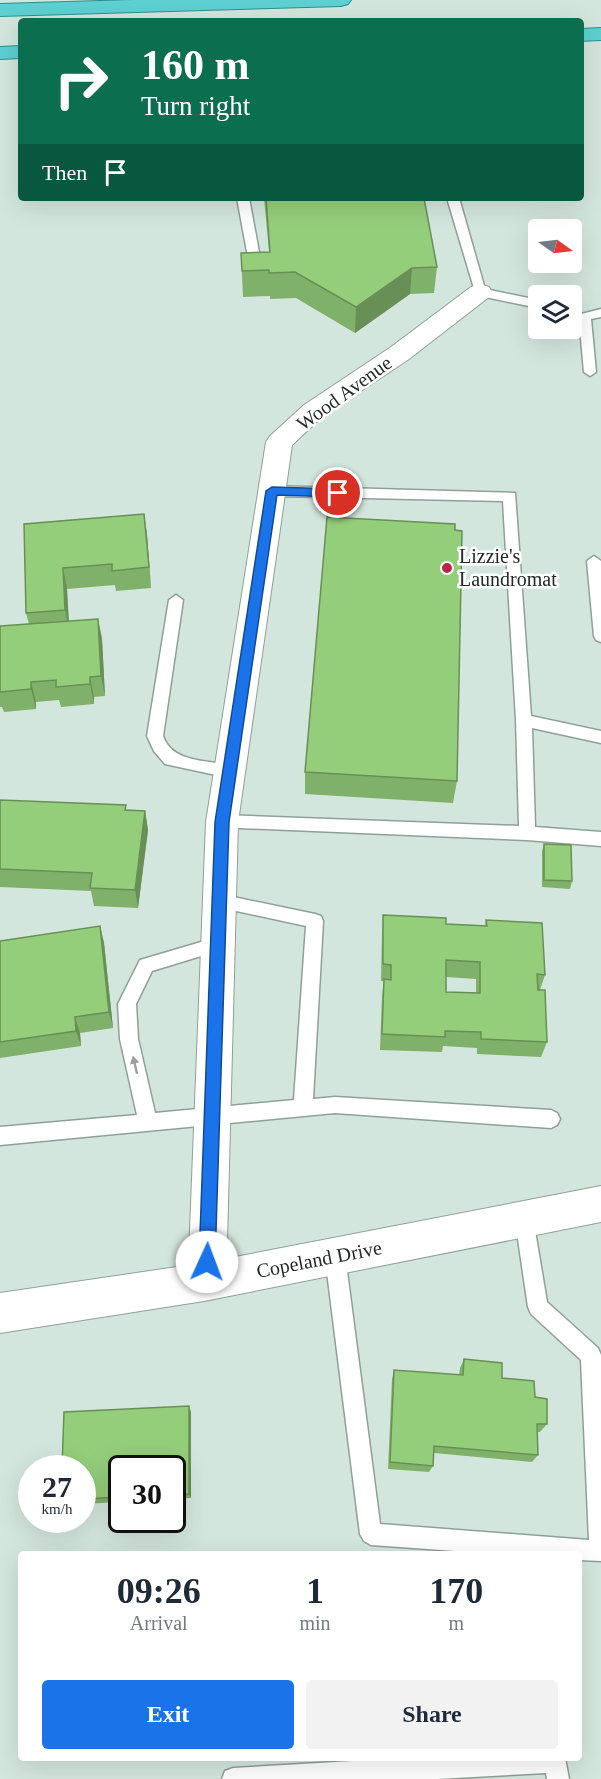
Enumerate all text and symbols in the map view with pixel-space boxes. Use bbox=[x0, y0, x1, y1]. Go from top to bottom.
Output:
icon: right bbox=[42, 42, 120, 120]
text: 160 m bbox=[141, 42, 250, 88]
text: Turn right bbox=[141, 91, 250, 121]
icon: arrive bbox=[99, 156, 132, 189]
text: Then bbox=[42, 160, 87, 185]
north arrow bbox=[528, 219, 582, 273]
map controls bbox=[528, 219, 582, 339]
button: layers bbox=[528, 285, 582, 339]
street label: Wood Avenue bbox=[292, 351, 396, 435]
pin bbox=[312, 467, 363, 518]
icon: arrive bbox=[321, 476, 354, 509]
place label: Lizzie's Laundromat bbox=[459, 545, 557, 590]
marker: Lizzie's Laundromat bbox=[440, 561, 454, 575]
one-way arrow bbox=[129, 1056, 139, 1074]
position arrow bbox=[175, 1230, 239, 1294]
street label: Copeland Drive bbox=[254, 1236, 384, 1283]
speed limit sign: 30 bbox=[108, 1455, 186, 1533]
text: 27 bbox=[42, 1470, 72, 1503]
text: km/h bbox=[42, 1501, 72, 1517]
text: 09:26 bbox=[117, 1571, 201, 1611]
text: 1 bbox=[306, 1571, 324, 1611]
text: 170 bbox=[429, 1571, 483, 1611]
text: Arrival bbox=[130, 1612, 188, 1634]
text: min bbox=[299, 1612, 331, 1634]
text: m bbox=[449, 1612, 464, 1634]
button: Exit bbox=[42, 1680, 294, 1749]
button: Share bbox=[306, 1680, 558, 1749]

